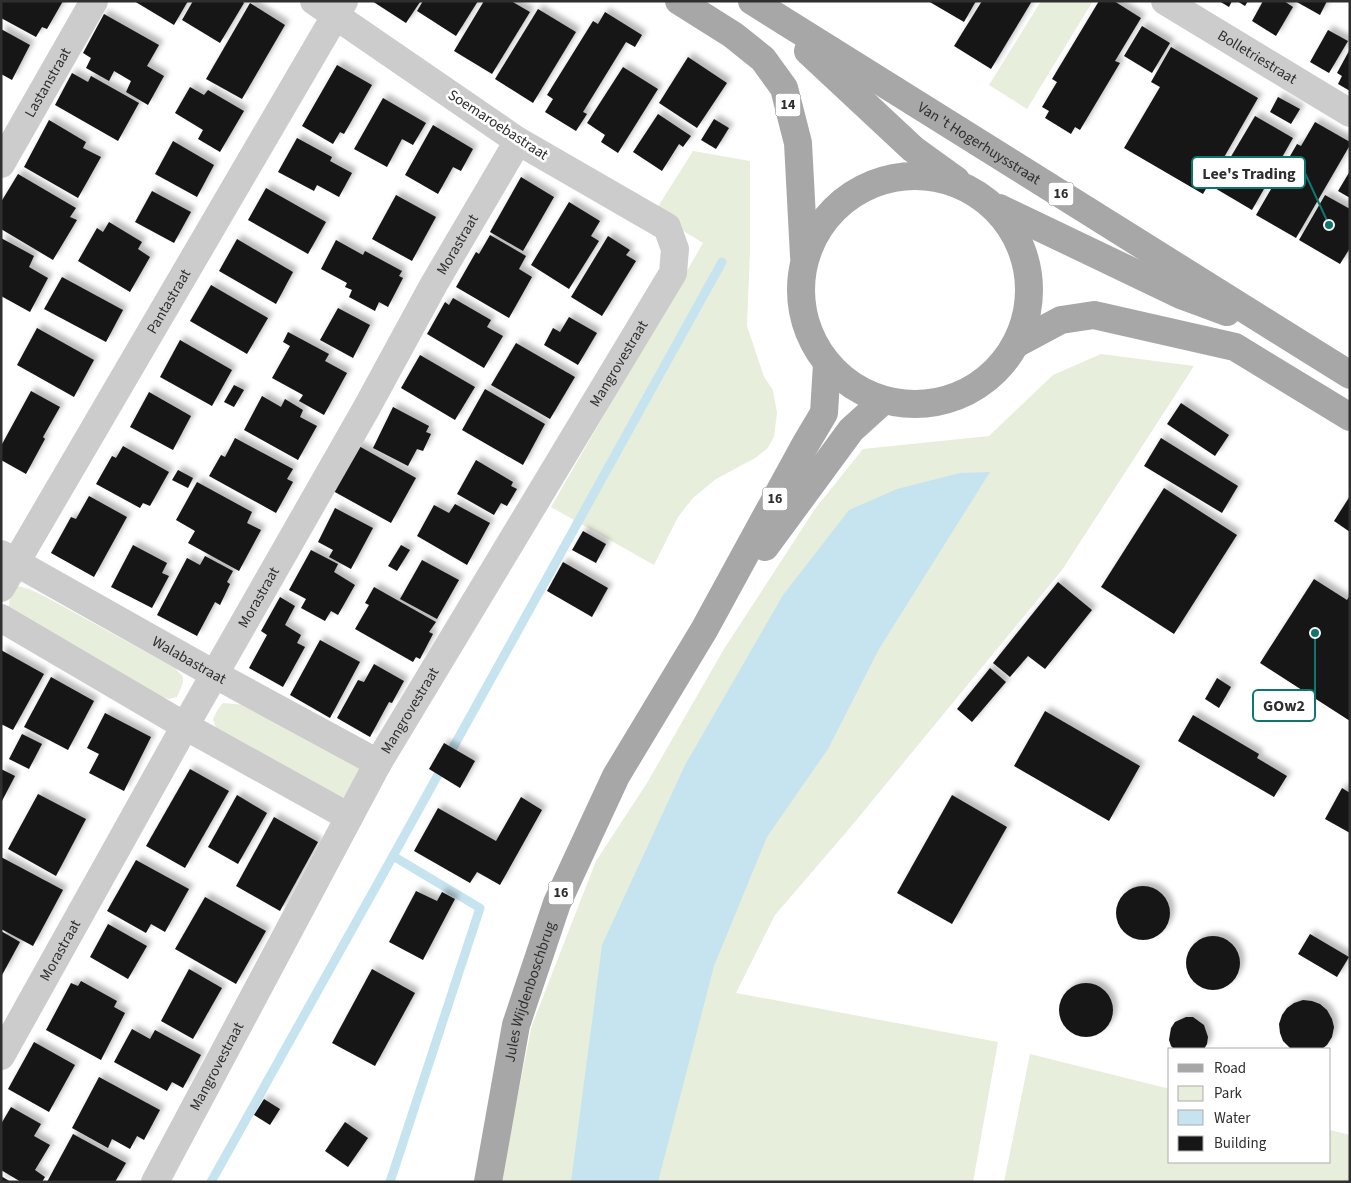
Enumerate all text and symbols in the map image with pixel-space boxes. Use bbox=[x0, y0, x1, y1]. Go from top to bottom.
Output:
street label: Bolletriestraat bbox=[1214, 25, 1301, 89]
street label: Lastanstraat bbox=[19, 44, 76, 121]
street label: Soemaroebastraat bbox=[444, 85, 552, 165]
road number: 14 bbox=[776, 94, 800, 116]
street label: Van 't Hogerhuysstraat bbox=[914, 97, 1045, 190]
callout: Lee's Trading bbox=[1192, 157, 1305, 188]
text: Lee's Trading bbox=[1202, 163, 1296, 185]
road number: 16 bbox=[1048, 182, 1074, 205]
street label: Morastraat bbox=[431, 210, 483, 279]
street label: Pantastraat bbox=[141, 265, 196, 338]
street label: Mangrovestraat bbox=[584, 316, 653, 411]
road number: 16 bbox=[762, 488, 788, 510]
street label: Morastraat bbox=[233, 563, 284, 632]
street label: Walabastraat bbox=[148, 631, 230, 689]
street label: Mangrovestraat bbox=[375, 663, 444, 758]
callout: GOw2 bbox=[1253, 690, 1315, 721]
text: GOw2 bbox=[1263, 695, 1305, 717]
road number: 16 bbox=[548, 881, 574, 904]
street label: Morastraat bbox=[34, 916, 86, 985]
street label: Jules Wijdenboschbrug bbox=[499, 918, 561, 1064]
street label: Mangrovestraat bbox=[184, 1018, 249, 1114]
legend bbox=[1168, 1048, 1331, 1163]
text: Road bbox=[1214, 1058, 1246, 1079]
text: Park bbox=[1214, 1083, 1243, 1104]
text: Water bbox=[1214, 1108, 1251, 1129]
text: Building bbox=[1214, 1133, 1267, 1154]

